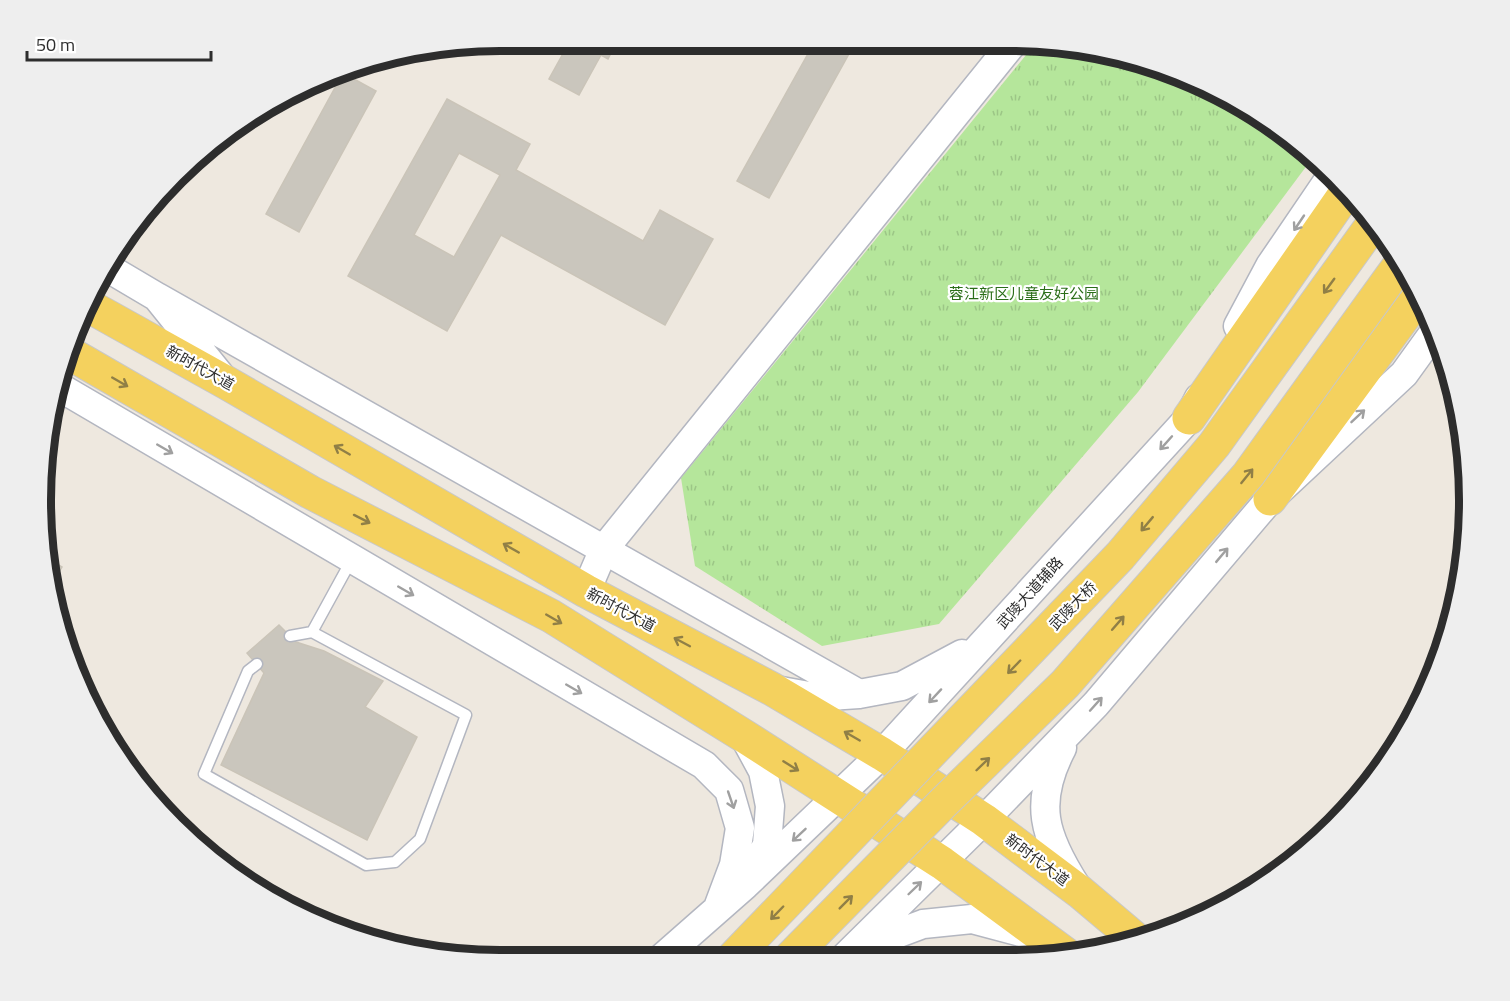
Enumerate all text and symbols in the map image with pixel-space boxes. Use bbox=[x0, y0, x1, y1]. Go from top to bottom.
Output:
scale bar bbox=[27, 24, 212, 62]
text: 50 m bbox=[36, 31, 75, 58]
one-way arrow bbox=[1293, 215, 1305, 231]
one-way arrow bbox=[1323, 277, 1335, 294]
park label: 蓉江新区儿童友好公园 bbox=[949, 282, 1099, 305]
street label: 新时代大道 bbox=[162, 339, 239, 396]
one-way arrow bbox=[111, 376, 128, 388]
one-way arrow bbox=[1351, 409, 1366, 424]
one-way arrow bbox=[1159, 435, 1173, 450]
one-way arrow bbox=[334, 443, 351, 455]
one-way arrow bbox=[156, 444, 173, 456]
one-way arrow bbox=[1240, 468, 1253, 484]
one-way arrow bbox=[353, 514, 371, 525]
one-way arrow bbox=[1140, 516, 1154, 531]
one-way arrow bbox=[503, 541, 520, 553]
one-way arrow bbox=[1215, 548, 1229, 563]
street label: 武陵大道辅路 bbox=[991, 552, 1068, 634]
street label: 武陵大桥 bbox=[1044, 576, 1102, 635]
street label: 新时代大道 bbox=[583, 582, 660, 637]
one-way arrow bbox=[397, 585, 414, 597]
one-way arrow bbox=[545, 613, 562, 625]
one-way arrow bbox=[1112, 615, 1125, 631]
one-way arrow bbox=[673, 635, 691, 647]
one-way arrow bbox=[1007, 660, 1021, 675]
one-way arrow bbox=[565, 684, 582, 696]
one-way arrow bbox=[929, 688, 943, 703]
one-way arrow bbox=[1089, 697, 1103, 712]
one-way arrow bbox=[844, 730, 861, 742]
one-way arrow bbox=[976, 756, 991, 771]
one-way arrow bbox=[782, 760, 799, 772]
one-way arrow bbox=[727, 790, 738, 809]
one-way arrow bbox=[791, 828, 806, 842]
street label: 新时代大道 bbox=[1000, 828, 1074, 891]
one-way arrow bbox=[908, 881, 923, 896]
one-way arrow bbox=[838, 894, 853, 909]
one-way arrow bbox=[769, 906, 784, 921]

